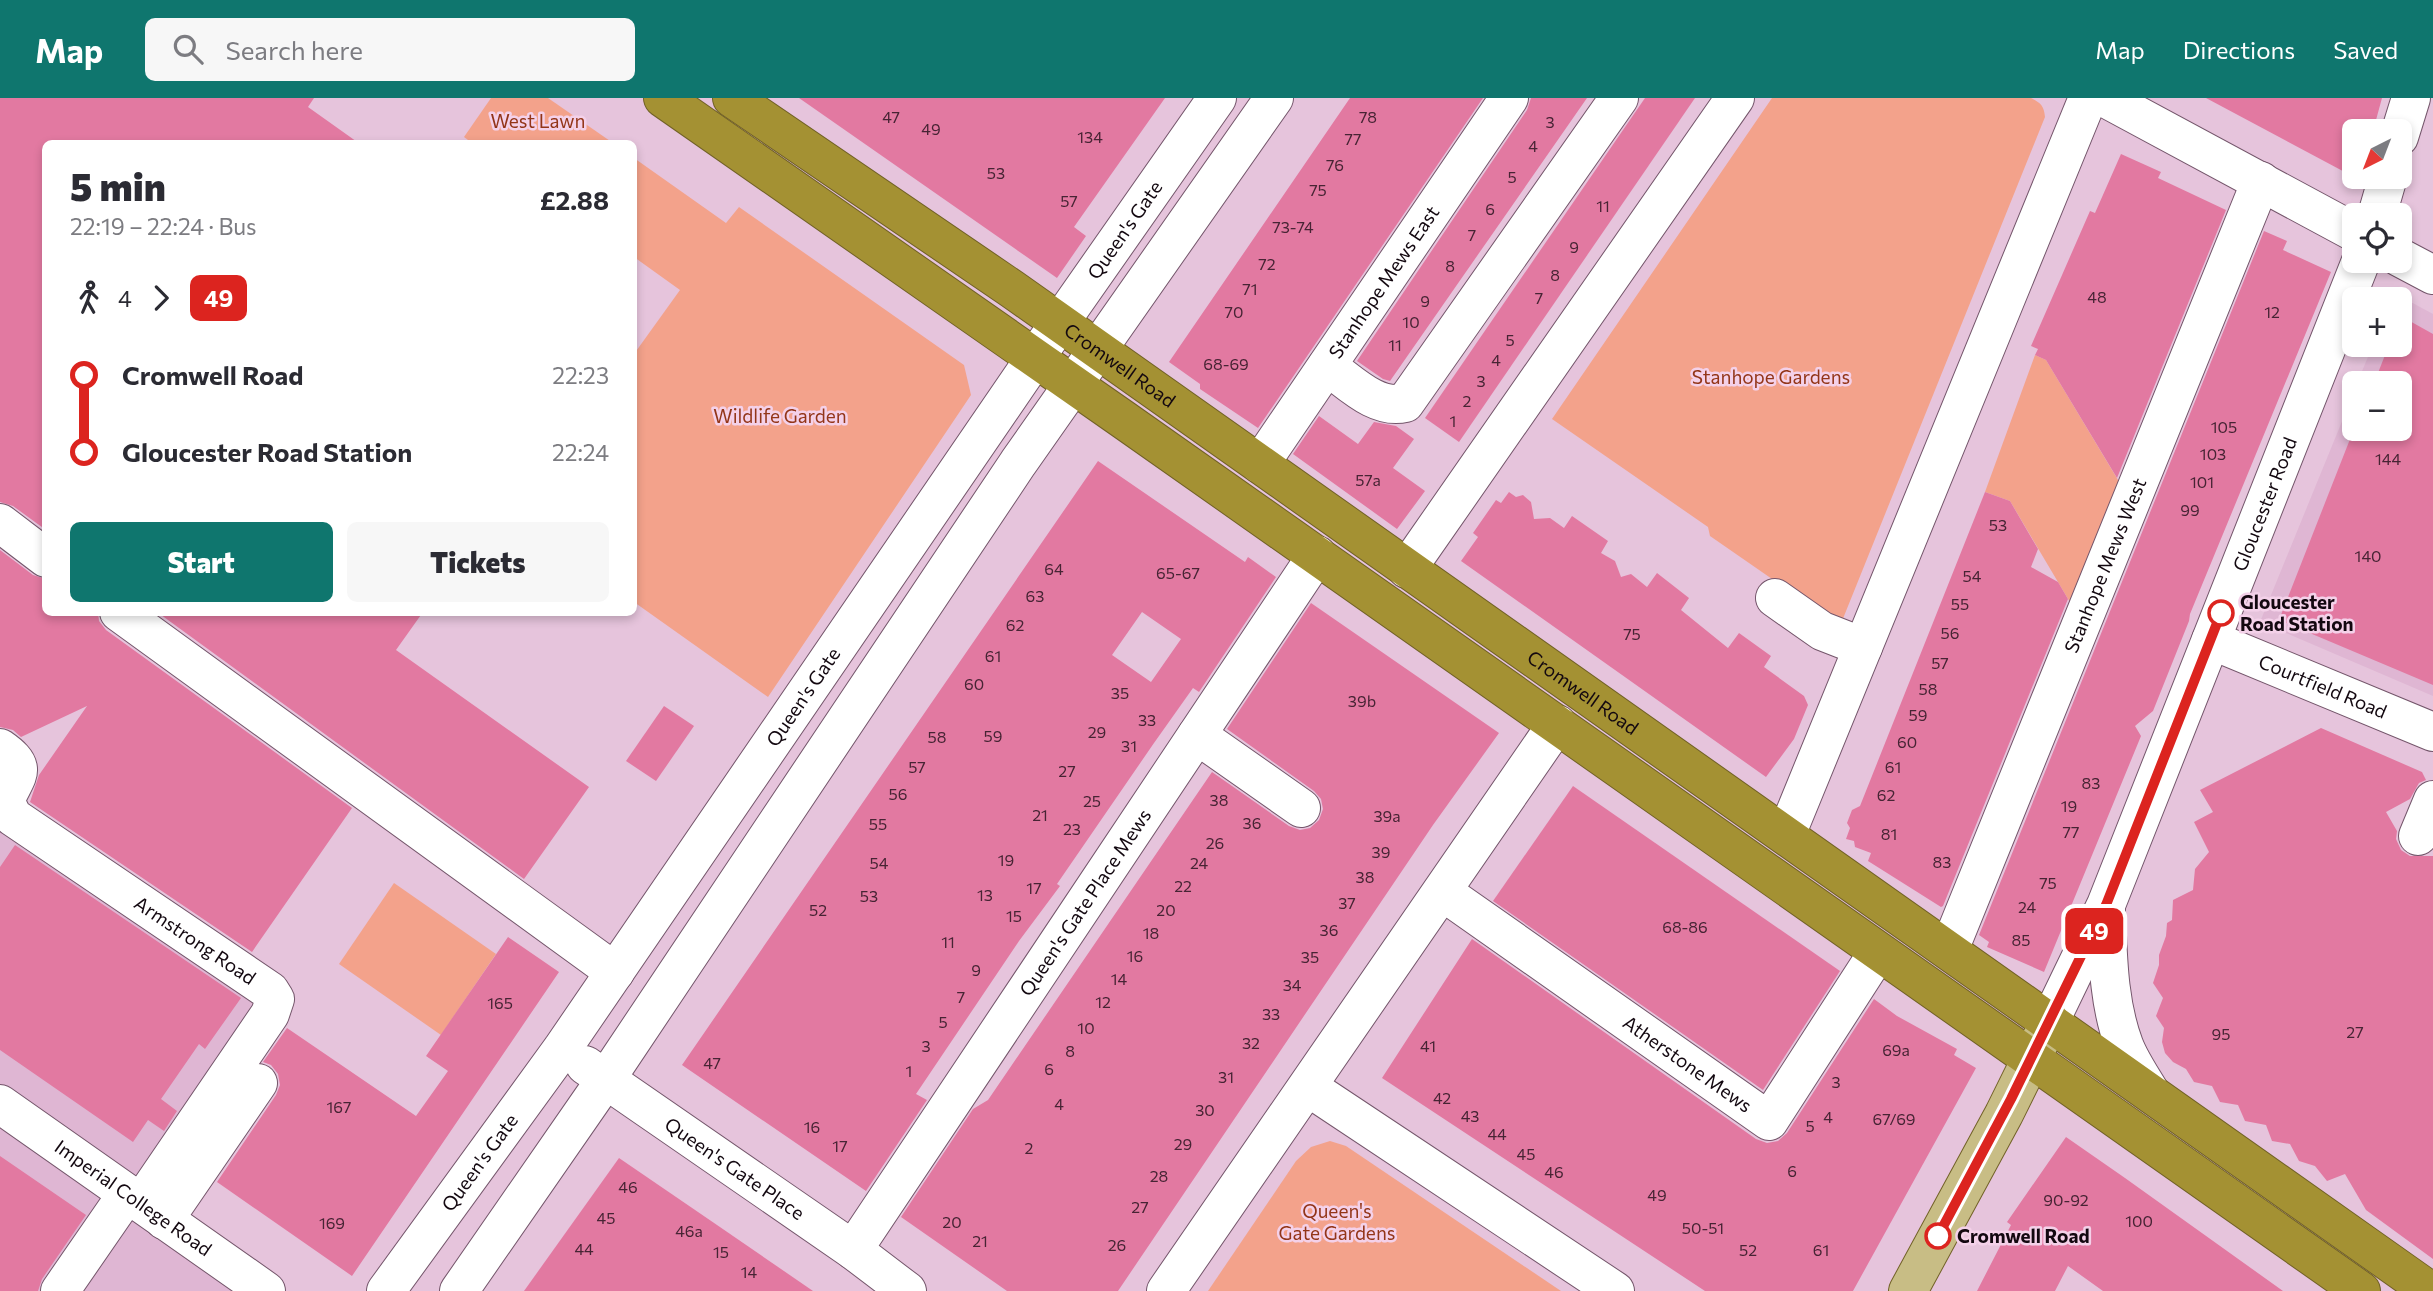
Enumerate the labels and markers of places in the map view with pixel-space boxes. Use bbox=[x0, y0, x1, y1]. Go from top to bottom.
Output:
place label: Gloucester Road Station bbox=[2240, 590, 2353, 635]
marker: Gloucester Road Station bbox=[2208, 600, 2234, 626]
marker: Cromwell Road bbox=[1925, 1223, 1951, 1249]
place label: Cromwell Road bbox=[1957, 1224, 2090, 1247]

